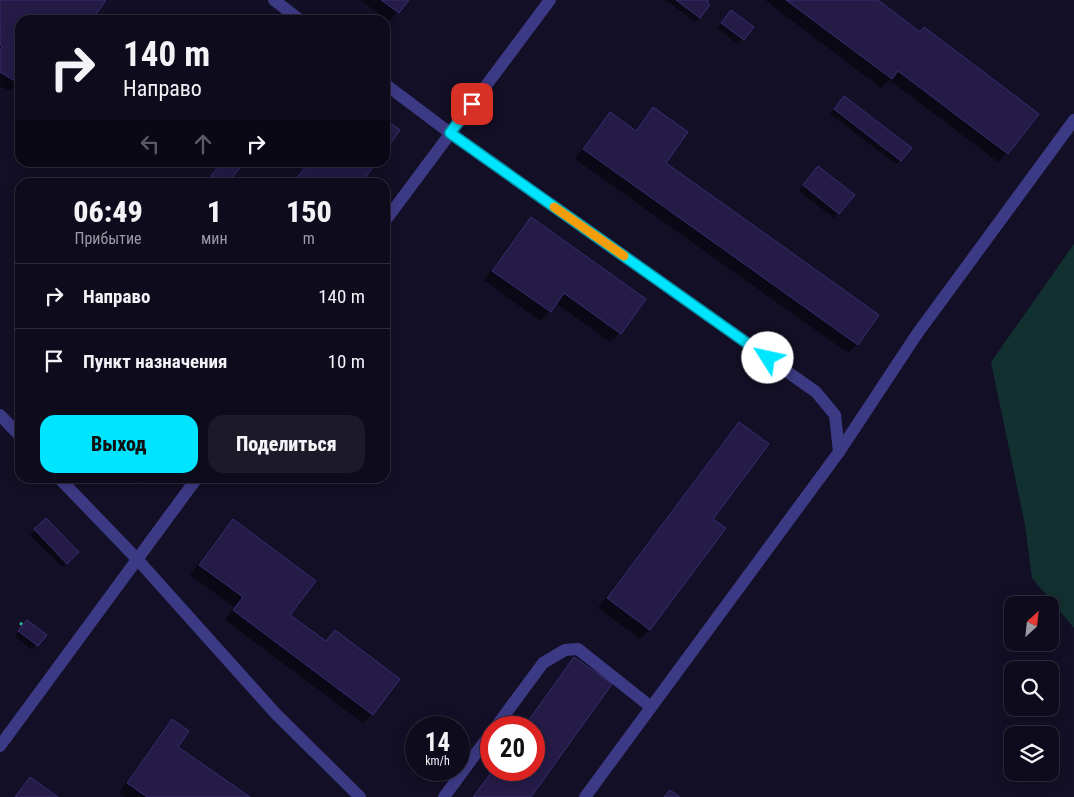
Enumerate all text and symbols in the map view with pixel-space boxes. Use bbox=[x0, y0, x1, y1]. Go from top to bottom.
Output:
text: 140 m bbox=[123, 34, 210, 75]
icon: right bbox=[40, 35, 105, 100]
text: Направо bbox=[123, 76, 202, 101]
pin bbox=[451, 83, 493, 125]
icon: arrive bbox=[458, 90, 486, 118]
icon: left bbox=[136, 130, 164, 158]
icon: ahead bbox=[189, 130, 217, 158]
icon: right bbox=[242, 130, 270, 158]
text: 06:49 bbox=[73, 194, 143, 229]
text: 1 bbox=[207, 194, 222, 229]
text: 150 bbox=[286, 194, 332, 229]
text: Прибытие bbox=[74, 229, 142, 248]
text: мин bbox=[201, 229, 228, 248]
text: m bbox=[303, 229, 315, 248]
icon: right bbox=[40, 282, 68, 310]
text: Направо bbox=[83, 285, 150, 308]
text: 140 m bbox=[318, 285, 365, 308]
position arrow bbox=[741, 331, 793, 383]
icon: arrive bbox=[40, 347, 68, 375]
text: Пункт назначения bbox=[83, 350, 227, 373]
text: 10 m bbox=[328, 350, 365, 373]
button: Выход bbox=[40, 415, 198, 473]
button: Поделиться bbox=[208, 415, 365, 473]
north arrow bbox=[1004, 596, 1059, 651]
map controls bbox=[1004, 596, 1059, 781]
button: search bbox=[1004, 661, 1059, 716]
speed limit sign: 20 bbox=[480, 716, 545, 781]
button: layers bbox=[1004, 726, 1059, 781]
text: 14 bbox=[425, 728, 450, 757]
text: km/h bbox=[425, 754, 450, 768]

